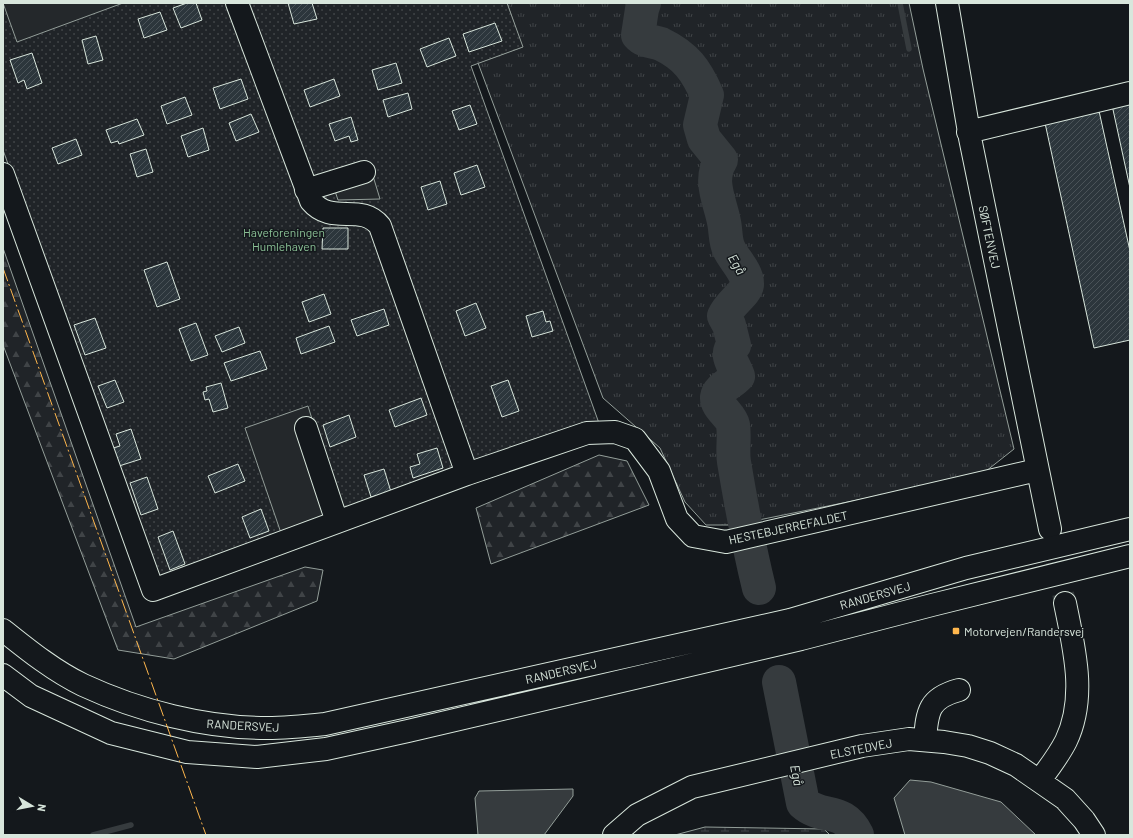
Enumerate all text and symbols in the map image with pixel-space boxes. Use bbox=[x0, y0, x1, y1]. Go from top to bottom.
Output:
street label: SØFTENVEJ bbox=[976, 204, 1004, 270]
park label: Haveforeningen Humlehaven bbox=[243, 225, 325, 253]
water label: Egå bbox=[725, 251, 749, 277]
street label: HESTEBJERREFALDET bbox=[727, 507, 849, 546]
street label: RANDERSVEJ bbox=[838, 578, 912, 612]
place label: Motorvejen/Randersvej bbox=[964, 624, 1084, 638]
marker: Motorvejen/Randersvej bbox=[951, 626, 961, 636]
street label: RANDERSVEJ bbox=[524, 656, 598, 686]
street label: RANDERSVEJ bbox=[206, 716, 280, 734]
street label: ELSTEDVEJ bbox=[829, 735, 893, 761]
water label: Egå bbox=[787, 763, 807, 787]
north arrow bbox=[12, 786, 52, 826]
text: N bbox=[35, 803, 49, 813]

